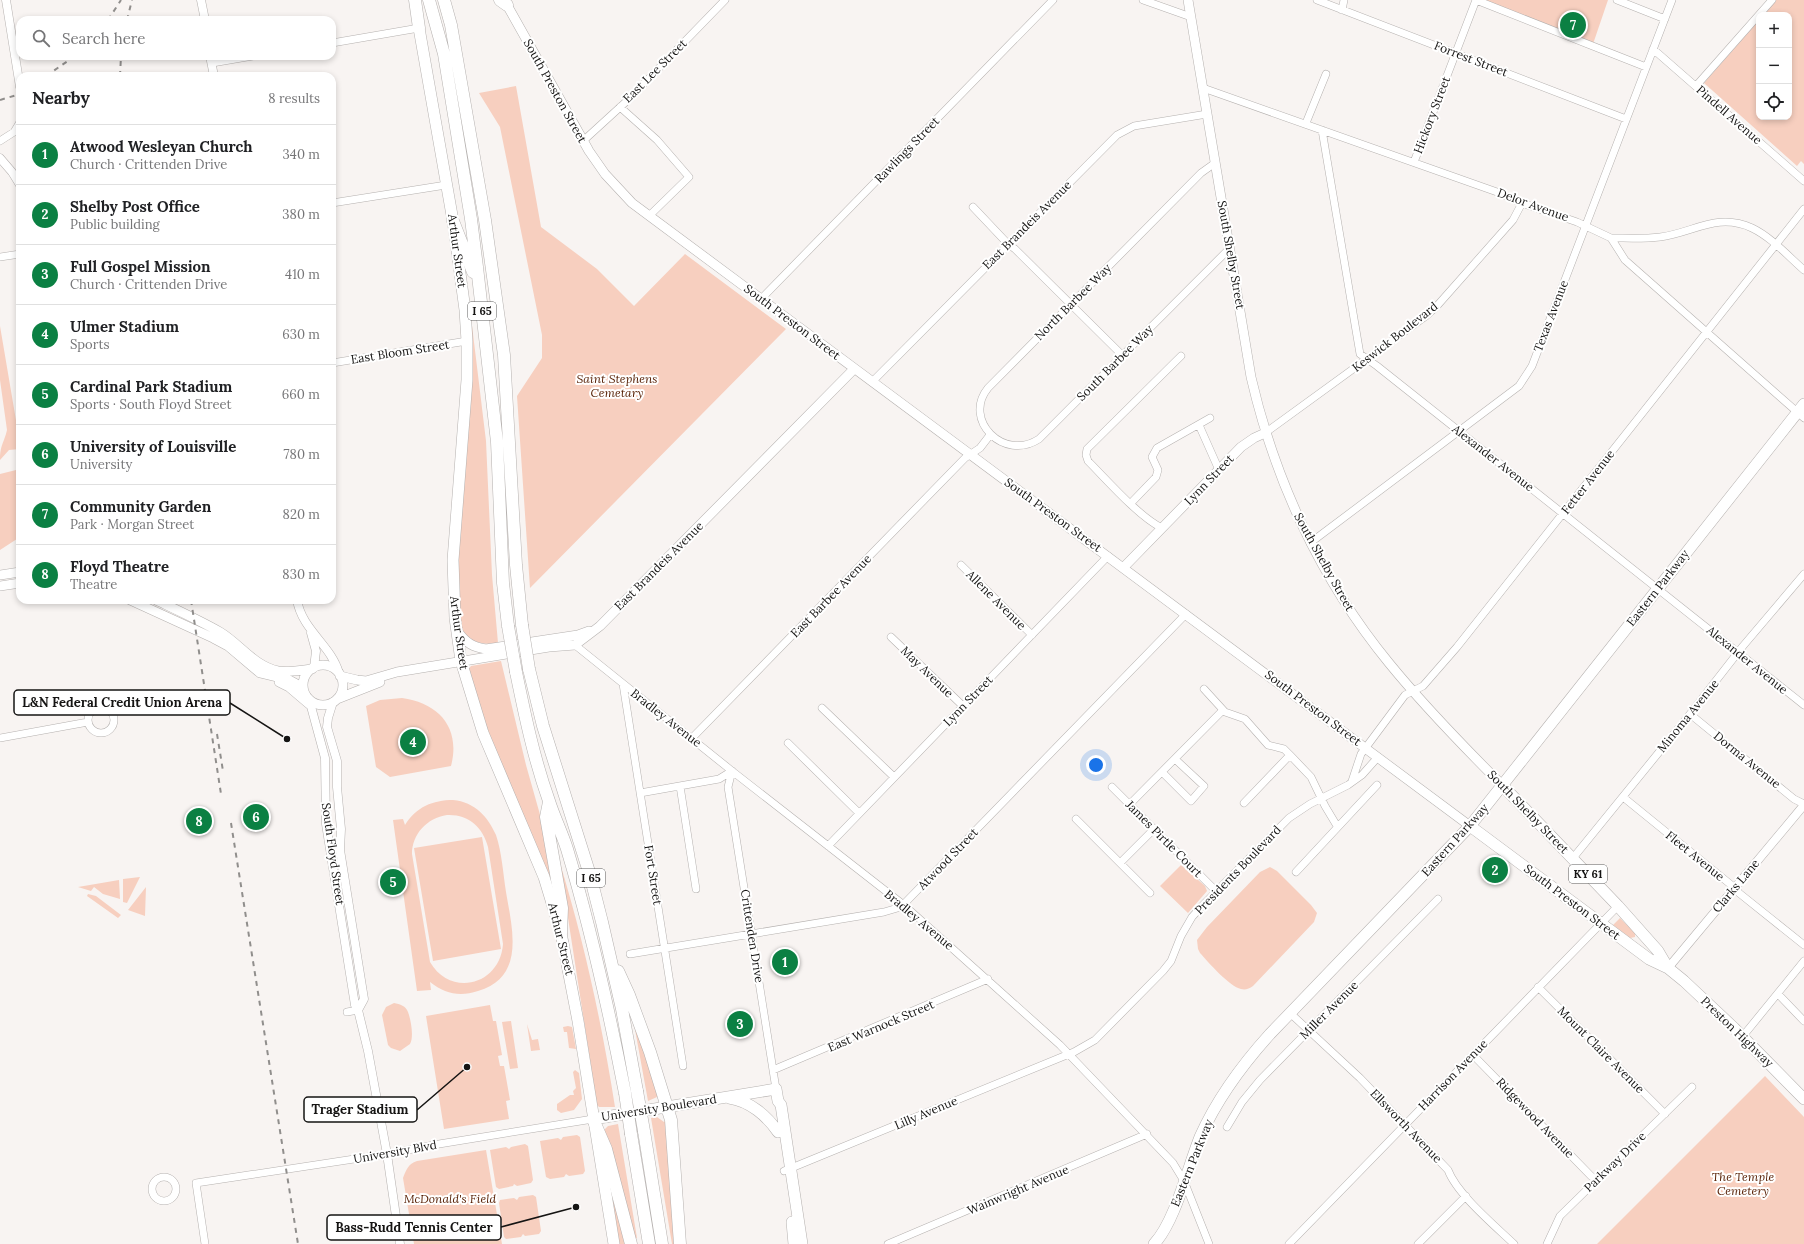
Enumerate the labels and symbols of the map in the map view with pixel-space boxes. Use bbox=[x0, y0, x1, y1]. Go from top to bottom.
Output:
pin: 7 bbox=[1560, 10, 1586, 40]
street label: East Lee Street bbox=[620, 35, 690, 106]
street label: South Preston Street bbox=[521, 36, 590, 146]
street label: Forrest Street bbox=[1432, 38, 1510, 80]
street label: Hickory Street bbox=[1410, 74, 1453, 155]
street label: Pindell Avenue bbox=[1693, 82, 1766, 148]
street label: Rawlings Street bbox=[871, 113, 942, 186]
street label: East Brandeis Avenue bbox=[979, 177, 1075, 272]
street label: Delor Avenue bbox=[1495, 185, 1571, 225]
street label: South Shelby Street bbox=[1215, 199, 1249, 311]
street label: Arthur Street bbox=[445, 212, 470, 289]
street label: North Barbee Way bbox=[1031, 260, 1115, 343]
street label: Texas Avenue bbox=[1530, 277, 1571, 354]
street label: South Preston Street bbox=[741, 281, 844, 363]
street label: Keswick Boulevard bbox=[1349, 298, 1441, 375]
road number: I 65 bbox=[468, 302, 496, 320]
street label: South Barbee Way bbox=[1073, 321, 1156, 404]
street label: East Bloom Street bbox=[350, 336, 451, 367]
park label: Saint Stephens Cemetary bbox=[576, 371, 658, 400]
street label: Alexander Avenue bbox=[1449, 420, 1538, 495]
street label: Fetter Avenue bbox=[1558, 446, 1618, 517]
street label: Lynn Street bbox=[1181, 451, 1237, 508]
street label: South Preston Street bbox=[1002, 474, 1105, 555]
street label: South Shelby Street bbox=[1291, 510, 1358, 614]
street label: East Brandeis Avenue bbox=[611, 518, 707, 613]
street label: Eastern Parkway bbox=[1623, 546, 1693, 629]
street label: East Barbee Avenue bbox=[787, 551, 874, 640]
street label: Allene Avenue bbox=[963, 566, 1030, 633]
street label: Arthur Street bbox=[447, 594, 472, 671]
street label: Alexander Avenue bbox=[1703, 622, 1791, 697]
street label: May Avenue bbox=[898, 643, 957, 701]
street label: South Preston Street bbox=[1262, 667, 1365, 749]
street label: Lynn Street bbox=[940, 672, 996, 729]
street label: Minoma Avenue bbox=[1654, 676, 1722, 755]
street label: Bradley Avenue bbox=[628, 685, 705, 750]
callout: L&N Federal Credit Union Arena bbox=[14, 690, 230, 715]
text: L&N Federal Credit Union Arena bbox=[22, 694, 222, 711]
pin: 4 bbox=[400, 727, 426, 757]
street label: Dorma Avenue bbox=[1711, 728, 1784, 792]
your location bbox=[1086, 755, 1106, 775]
street label: South Shelby Street bbox=[1485, 767, 1572, 857]
street label: James Pirtle Court bbox=[1122, 796, 1206, 880]
street label: Eastern Parkway bbox=[1418, 800, 1492, 879]
pin: 6 bbox=[243, 802, 269, 832]
street label: South Floyd Street bbox=[319, 802, 348, 906]
pin: 8 bbox=[186, 806, 212, 836]
street label: Presidents Boulevard bbox=[1191, 822, 1284, 917]
street label: Atwood Street bbox=[914, 824, 981, 893]
street label: Fleet Avenue bbox=[1663, 827, 1728, 884]
street label: Fort Street bbox=[641, 844, 666, 906]
pin: 2 bbox=[1482, 855, 1508, 885]
street label: Clarks Lane bbox=[1709, 855, 1763, 916]
street label: South Preston Street bbox=[1521, 861, 1624, 943]
road number: KY 61 bbox=[1569, 865, 1607, 883]
pin: 5 bbox=[380, 867, 406, 897]
road number: I 65 bbox=[577, 869, 605, 887]
street label: Bradley Avenue bbox=[882, 886, 957, 953]
street label: Crittenden Drive bbox=[738, 888, 767, 984]
street label: Arthur Street bbox=[545, 900, 578, 977]
pin: 1 bbox=[772, 947, 798, 977]
street label: Miller Avenue bbox=[1296, 977, 1361, 1042]
street label: Preston Highway bbox=[1698, 993, 1777, 1071]
street label: East Warnock Street bbox=[825, 996, 937, 1055]
street label: Mount Claire Avenue bbox=[1555, 1003, 1648, 1097]
pin: 3 bbox=[727, 1009, 753, 1039]
street label: Harrison Avenue bbox=[1415, 1036, 1491, 1113]
street label: Ridgewood Avenue bbox=[1493, 1074, 1578, 1161]
street label: Ellsworth Avenue bbox=[1367, 1086, 1446, 1166]
street label: University Boulevard bbox=[600, 1091, 718, 1124]
street label: Lilly Avenue bbox=[892, 1092, 960, 1133]
callout: Trager Stadium bbox=[304, 1097, 417, 1122]
text: Trager Stadium bbox=[311, 1101, 409, 1118]
street label: Eastern Parkway bbox=[1167, 1116, 1216, 1209]
street label: Parkway Drive bbox=[1581, 1128, 1649, 1195]
street label: University Blvd bbox=[352, 1137, 438, 1166]
street label: Wainwright Avenue bbox=[965, 1161, 1071, 1218]
park label: The Temple Cemetery bbox=[1712, 1169, 1775, 1198]
park label: McDonald's Field bbox=[404, 1191, 497, 1206]
callout: Bass-Rudd Tennis Center bbox=[327, 1215, 501, 1240]
text: Bass-Rudd Tennis Center bbox=[335, 1219, 494, 1236]

